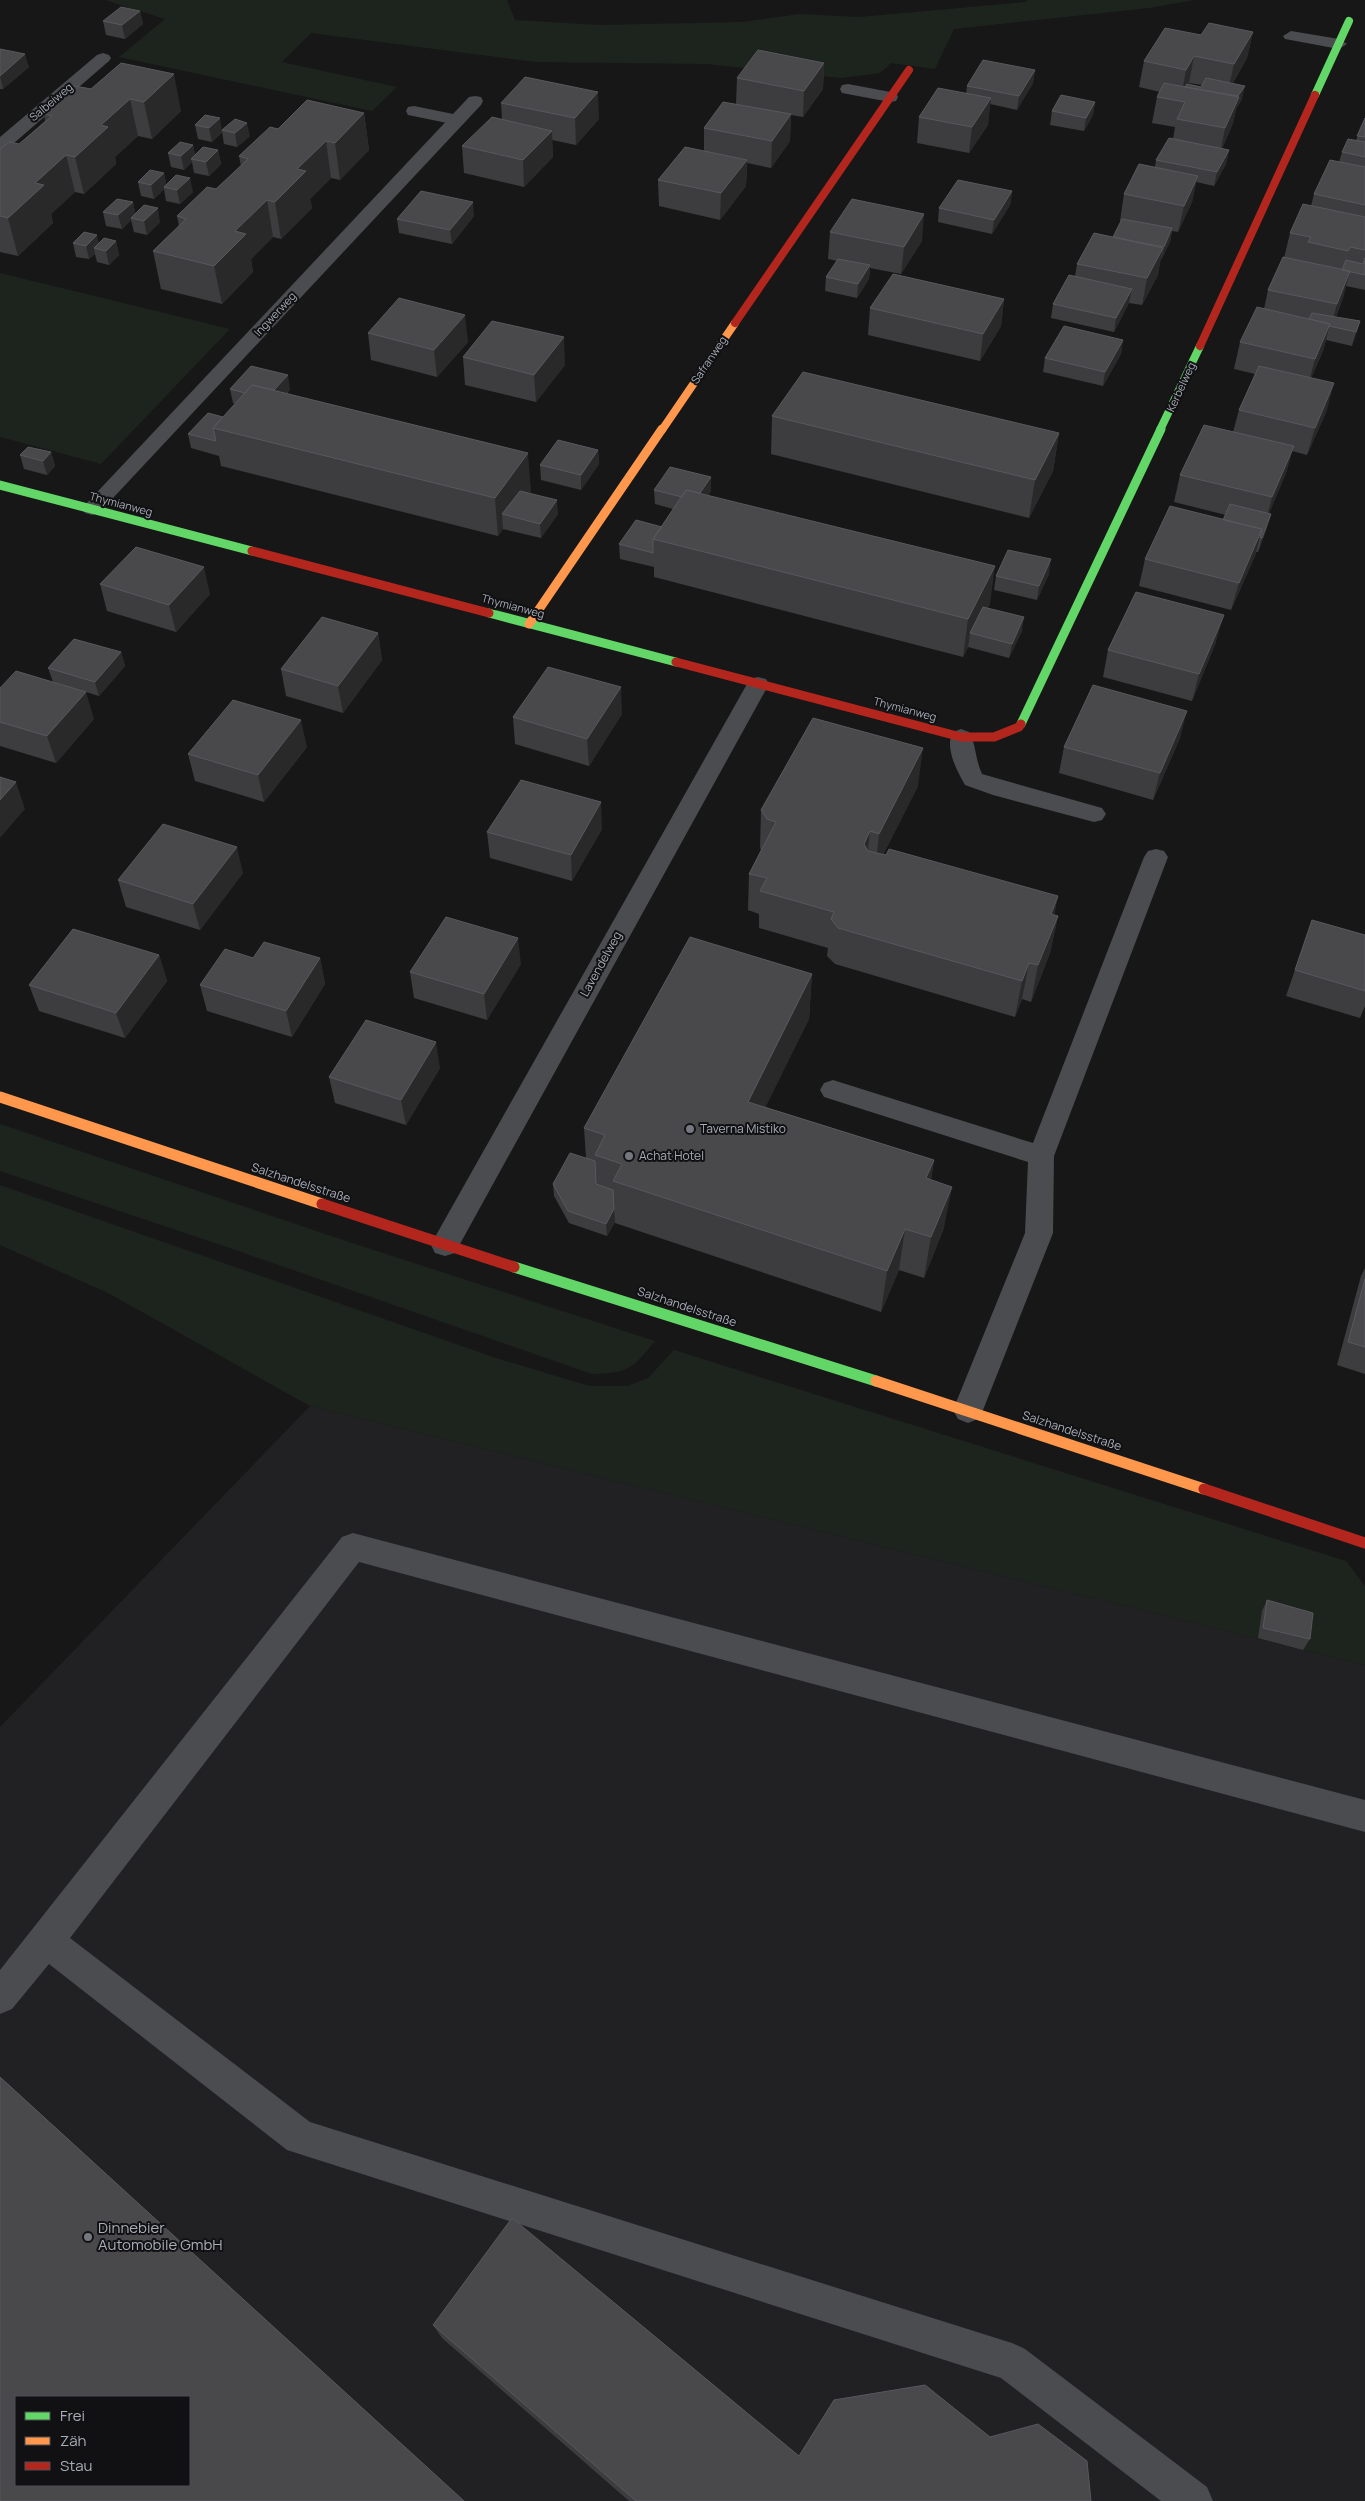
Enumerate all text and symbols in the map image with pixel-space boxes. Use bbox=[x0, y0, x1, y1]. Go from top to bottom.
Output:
street label: Salbeiweg bbox=[26, 79, 75, 124]
street label: Ingwerweg bbox=[250, 288, 299, 339]
street label: Safranweg bbox=[687, 333, 730, 386]
street label: Kerbelweg bbox=[1163, 360, 1199, 414]
street label: Thymianweg bbox=[88, 488, 154, 519]
street label: Thymianweg bbox=[480, 590, 546, 621]
street label: Thymianweg bbox=[872, 693, 938, 724]
street label: Lavendelweg bbox=[576, 928, 626, 1000]
place label: Taverna Mistiko bbox=[700, 1120, 786, 1137]
marker: Taverna Mistiko bbox=[684, 1123, 696, 1135]
place label: Achat Hotel bbox=[639, 1147, 704, 1164]
marker: Achat Hotel bbox=[623, 1150, 635, 1162]
street label: Salzhandelsstraße bbox=[249, 1158, 353, 1207]
street label: Salzhandelsstraße bbox=[635, 1282, 739, 1331]
street label: Salzhandelsstraße bbox=[1020, 1406, 1124, 1455]
place label: Dinnebier Automobile GmbH bbox=[98, 2217, 223, 2255]
marker: Dinnebier Automobile GmbH bbox=[82, 2231, 94, 2243]
legend bbox=[15, 2396, 190, 2486]
text: Frei bbox=[60, 2405, 85, 2426]
text: Zäh bbox=[60, 2430, 87, 2451]
text: Stau bbox=[60, 2455, 93, 2476]

